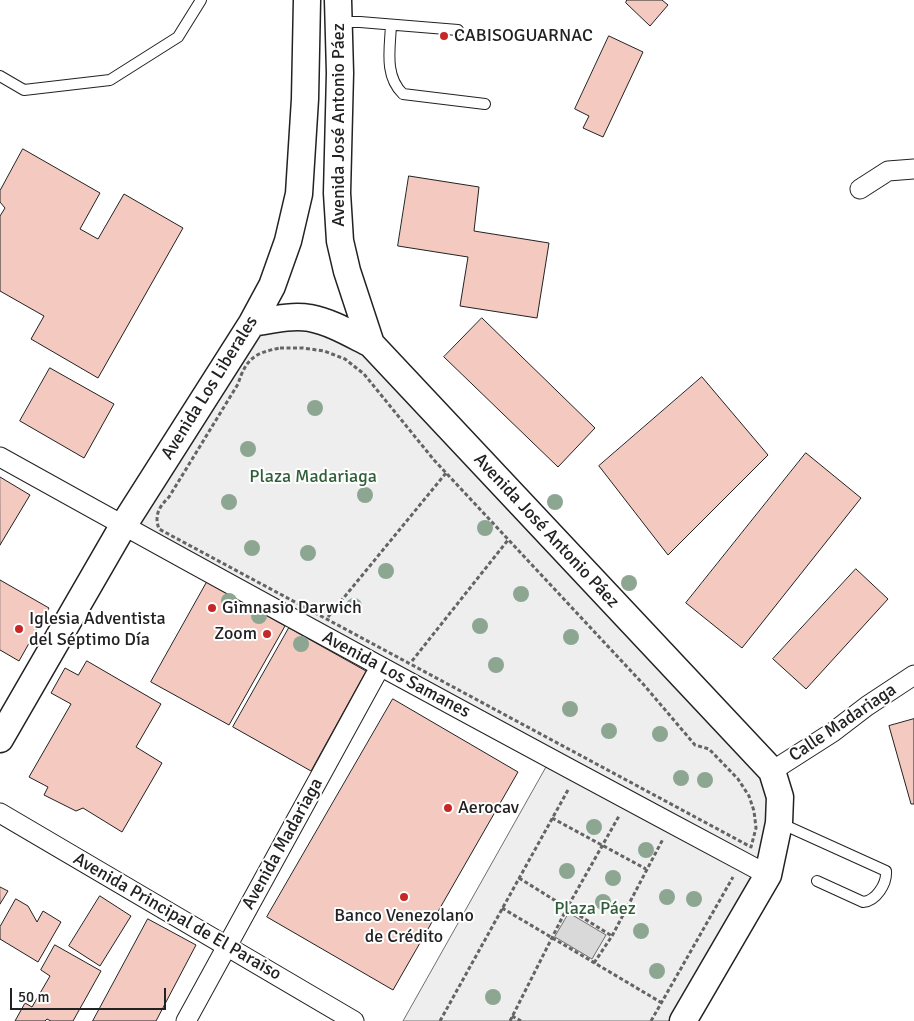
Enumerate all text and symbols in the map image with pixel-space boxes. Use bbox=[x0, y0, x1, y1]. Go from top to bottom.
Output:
street label: Avenida José Antonio Páez bbox=[328, 23, 350, 227]
place label: CABISOGUARNAC bbox=[454, 25, 593, 47]
marker: CABISOGUARNAC bbox=[438, 30, 450, 42]
street label: Avenida Los Liberales bbox=[157, 312, 263, 464]
street label: Avenida José Antonio Páez bbox=[469, 449, 623, 613]
park label: Plaza Madariaga bbox=[249, 466, 377, 488]
place label: Gimnasio Darwich bbox=[222, 597, 362, 619]
marker: Gimnasio Darwich bbox=[206, 602, 218, 614]
place label: Iglesia Adventista del Séptimo Día bbox=[29, 608, 166, 650]
marker: Iglesia Adventista del Séptimo Día bbox=[13, 623, 25, 635]
place label: Zoom bbox=[214, 623, 257, 645]
street label: Avenida Los Samanes bbox=[318, 627, 474, 723]
marker: Zoom bbox=[261, 628, 273, 640]
street label: Calle Madariaga bbox=[785, 679, 901, 767]
street label: Avenida Madariaga bbox=[238, 775, 328, 913]
place label: Aerocav bbox=[458, 797, 519, 819]
marker: Aerocav bbox=[442, 802, 454, 814]
street label: Avenida Principal de El Paraiso bbox=[69, 848, 285, 986]
marker: Banco Venezolano de Crédito bbox=[398, 891, 410, 903]
park label: Plaza Páez bbox=[554, 898, 636, 920]
place label: Banco Venezolano de Crédito bbox=[334, 905, 474, 948]
scale bar bbox=[12, 978, 169, 1010]
text: 50 m bbox=[18, 988, 49, 1006]

